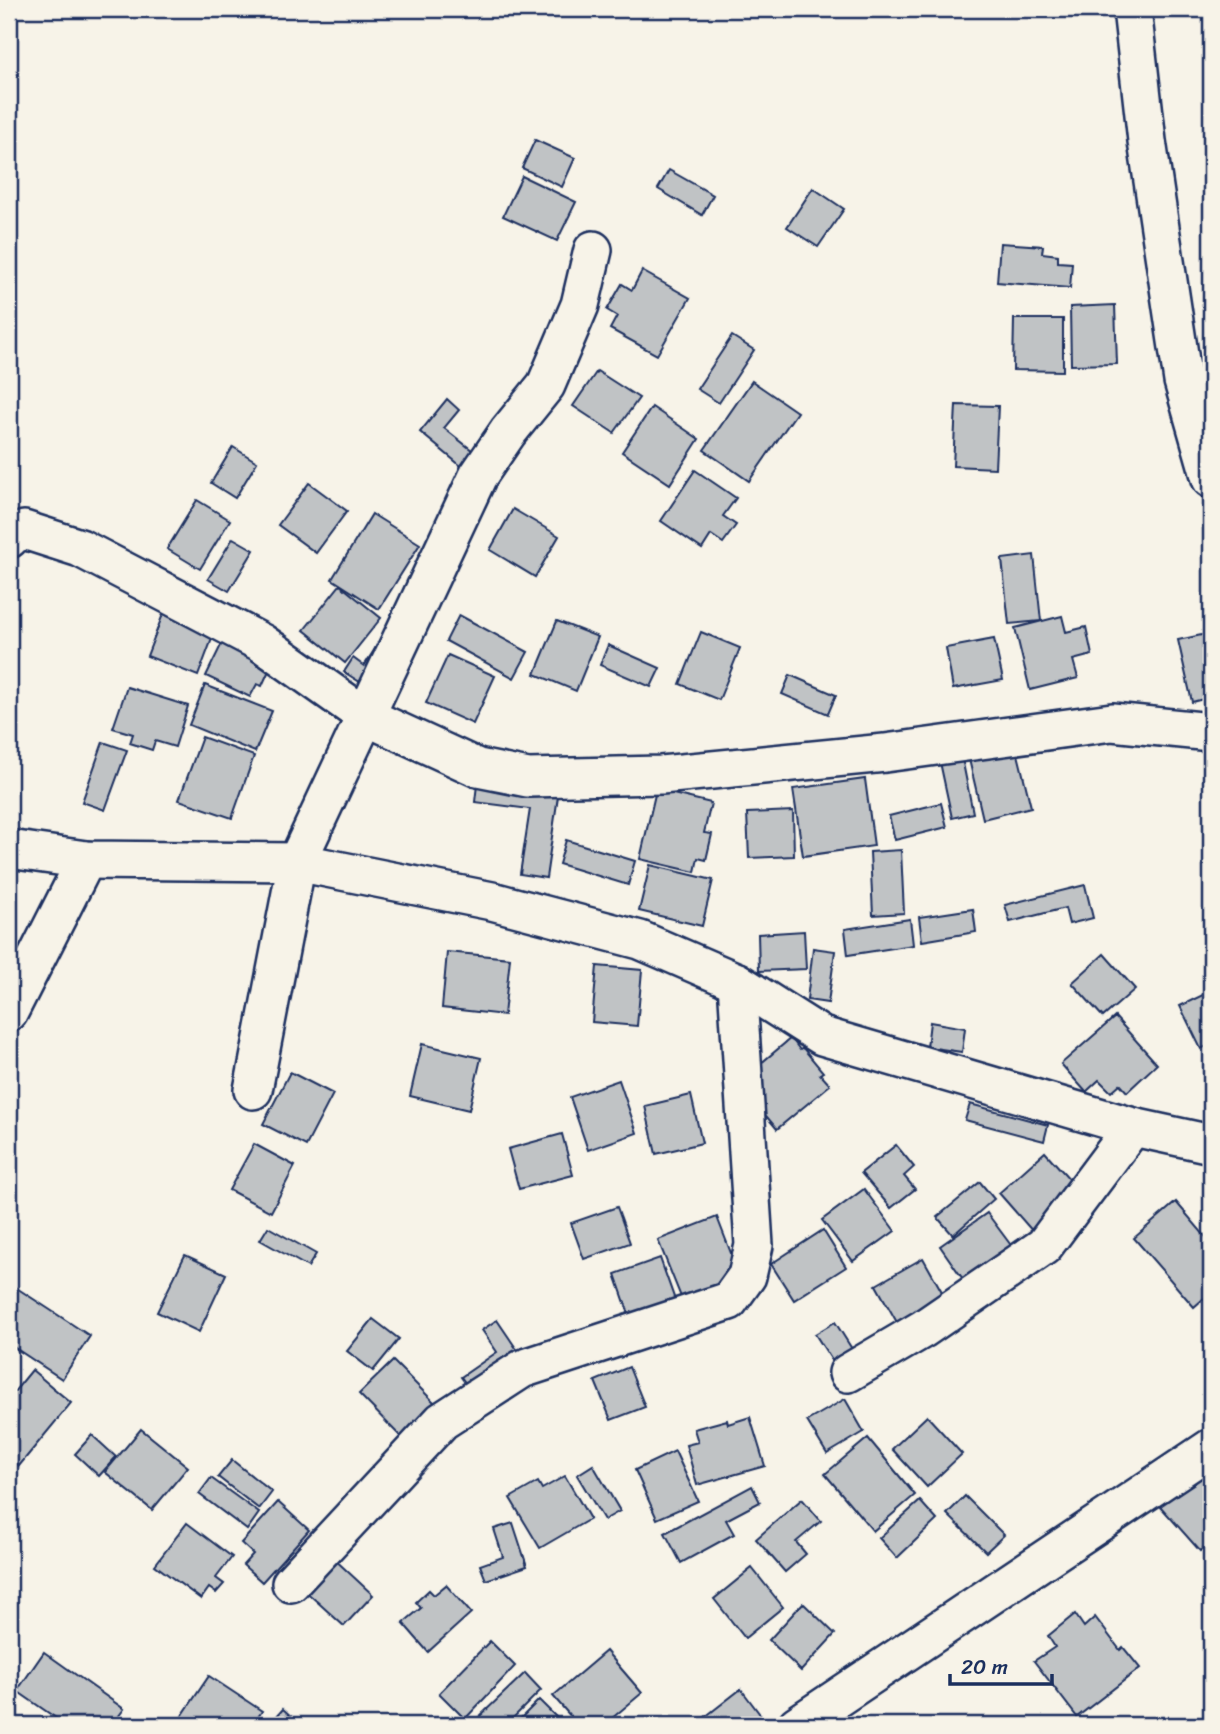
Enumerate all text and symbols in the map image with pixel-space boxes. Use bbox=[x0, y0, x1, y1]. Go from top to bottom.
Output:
scale bar bbox=[950, 1643, 1052, 1687]
text: 20 m bbox=[961, 1648, 1008, 1686]

